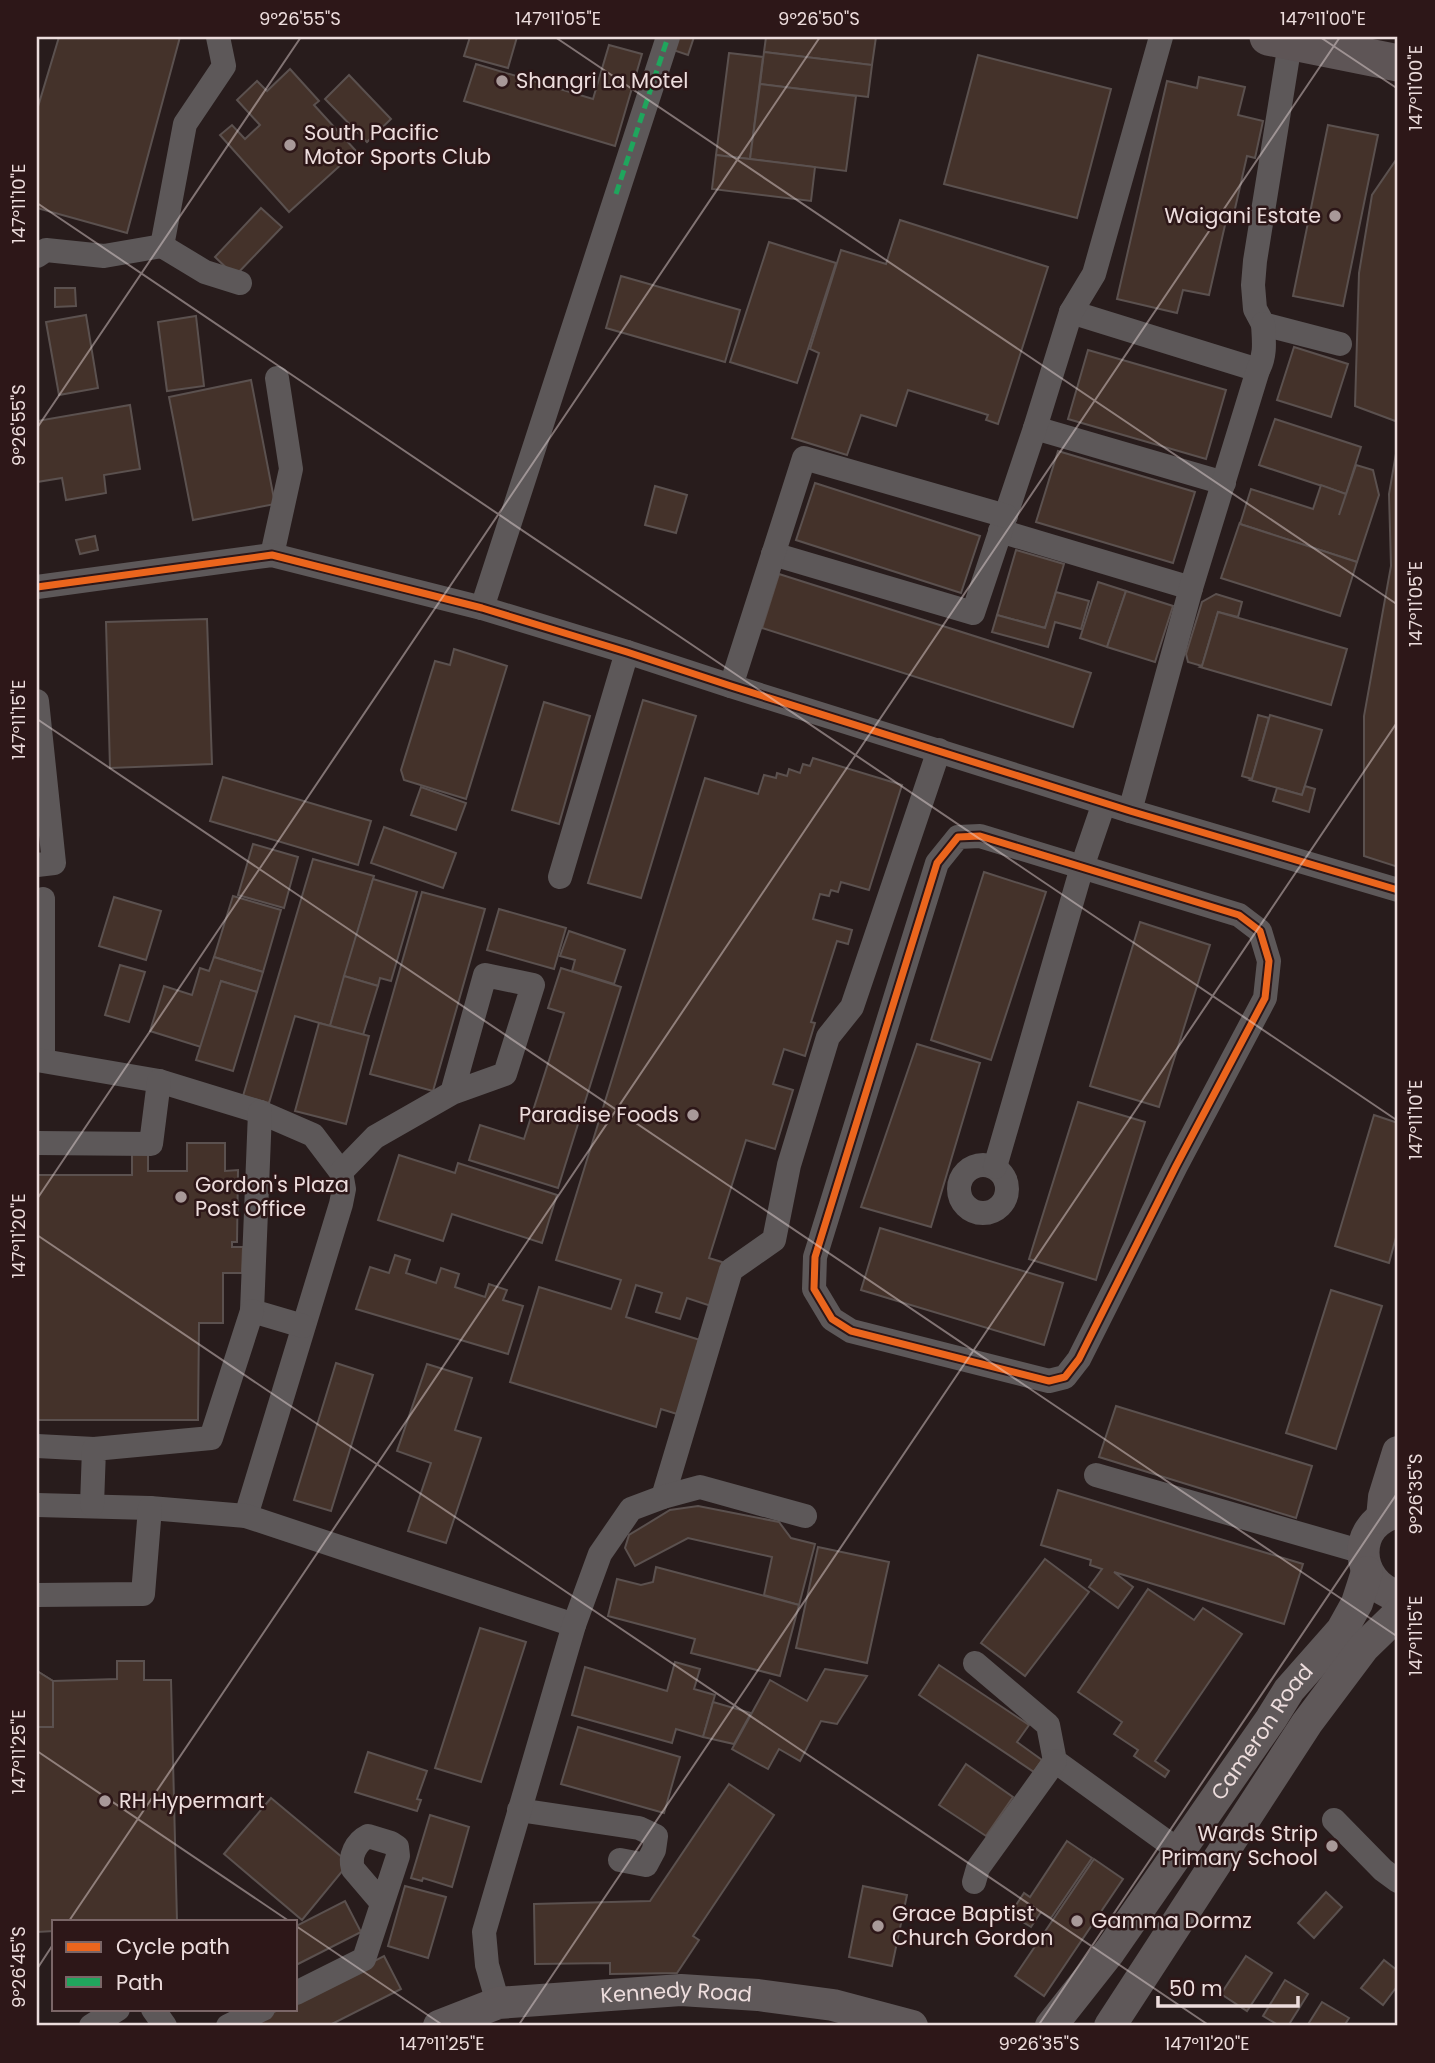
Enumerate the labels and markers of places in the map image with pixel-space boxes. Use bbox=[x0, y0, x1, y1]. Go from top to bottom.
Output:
place label: Shangri La Motel bbox=[516, 66, 688, 95]
marker: Shangri La Motel bbox=[494, 73, 510, 89]
place label: South Pacific Motor Sports Club bbox=[304, 118, 491, 171]
marker: South Pacific Motor Sports Club bbox=[282, 137, 298, 153]
place label: Waigani Estate bbox=[1164, 201, 1321, 230]
marker: Waigani Estate bbox=[1327, 208, 1343, 224]
place label: Paradise Foods bbox=[519, 1100, 679, 1129]
marker: Paradise Foods bbox=[685, 1107, 701, 1123]
place label: Gordon's Plaza Post Office bbox=[195, 1170, 349, 1223]
marker: Gordon's Plaza Post Office bbox=[173, 1189, 189, 1205]
place label: RH Hypermart bbox=[119, 1786, 265, 1815]
marker: RH Hypermart bbox=[97, 1793, 113, 1809]
place label: Wards Strip Primary School bbox=[1161, 1819, 1318, 1872]
marker: Wards Strip Primary School bbox=[1324, 1838, 1340, 1854]
place label: Grace Baptist Church Gordon bbox=[892, 1899, 1053, 1952]
place label: Gamma Dormz bbox=[1091, 1906, 1252, 1935]
marker: Gamma Dormz bbox=[1069, 1913, 1085, 1929]
marker: Grace Baptist Church Gordon bbox=[870, 1918, 886, 1934]

